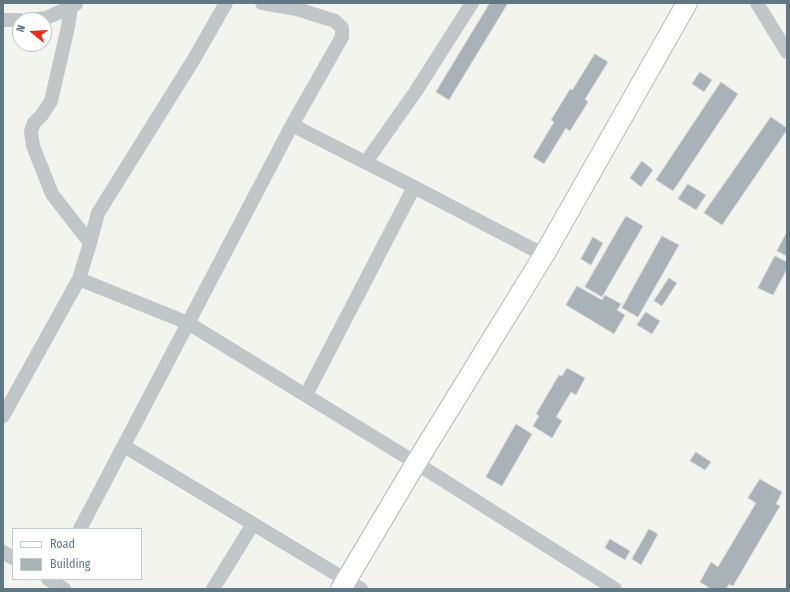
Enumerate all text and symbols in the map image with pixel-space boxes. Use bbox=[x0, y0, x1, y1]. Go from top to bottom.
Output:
north arrow bbox=[12, 12, 52, 52]
text: N bbox=[14, 23, 28, 34]
legend bbox=[12, 528, 142, 580]
text: Road bbox=[50, 537, 75, 551]
text: Building bbox=[50, 557, 90, 571]

